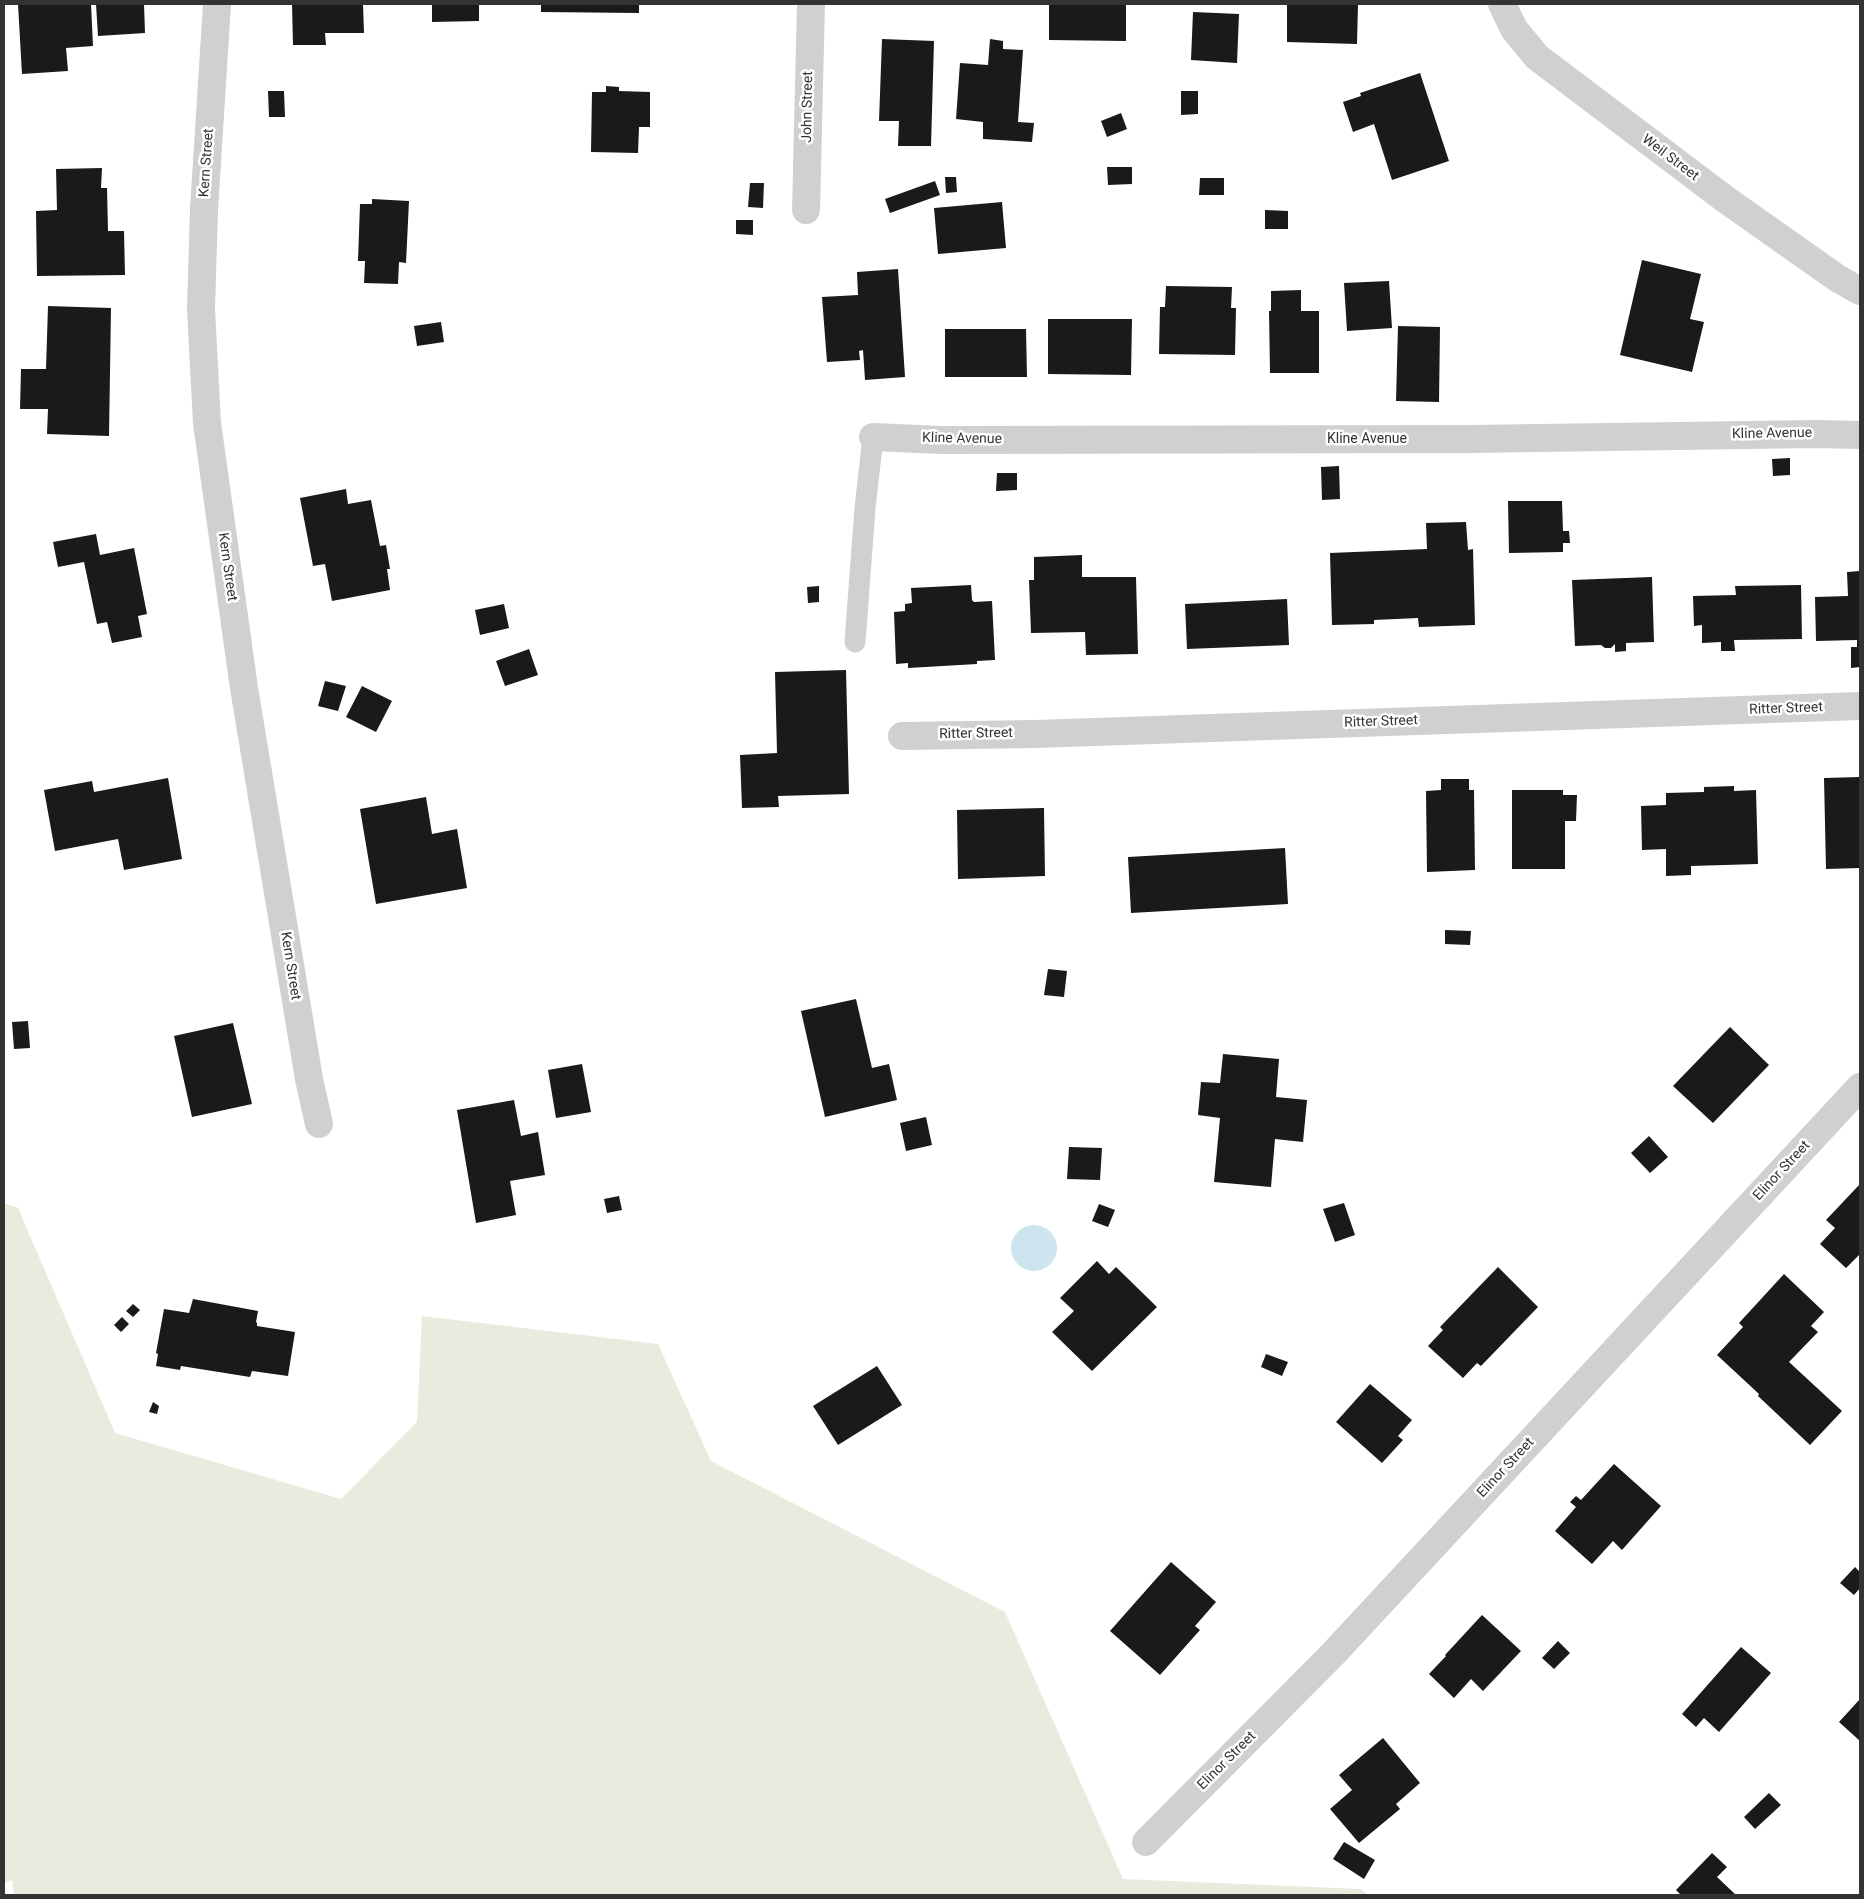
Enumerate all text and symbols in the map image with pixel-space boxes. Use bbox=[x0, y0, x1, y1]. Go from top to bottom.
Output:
street label: John Street bbox=[799, 71, 817, 143]
street label: Kern Street bbox=[196, 128, 218, 198]
street label: Weil Street bbox=[1638, 131, 1702, 185]
street label: Kline Avenue bbox=[1732, 425, 1812, 443]
street label: Kline Avenue bbox=[922, 430, 1002, 448]
street label: Kline Avenue bbox=[1327, 431, 1407, 447]
street label: Kern Street bbox=[214, 532, 240, 602]
street label: Ritter Street bbox=[1749, 699, 1823, 719]
street label: Ritter Street bbox=[1344, 712, 1418, 732]
street label: Ritter Street bbox=[939, 725, 1013, 743]
street label: Kern Street bbox=[276, 931, 304, 1001]
street label: Elinor Street bbox=[1750, 1138, 1814, 1204]
street label: Elinor Street bbox=[1474, 1435, 1538, 1501]
street label: Elinor Street bbox=[1194, 1728, 1260, 1794]

